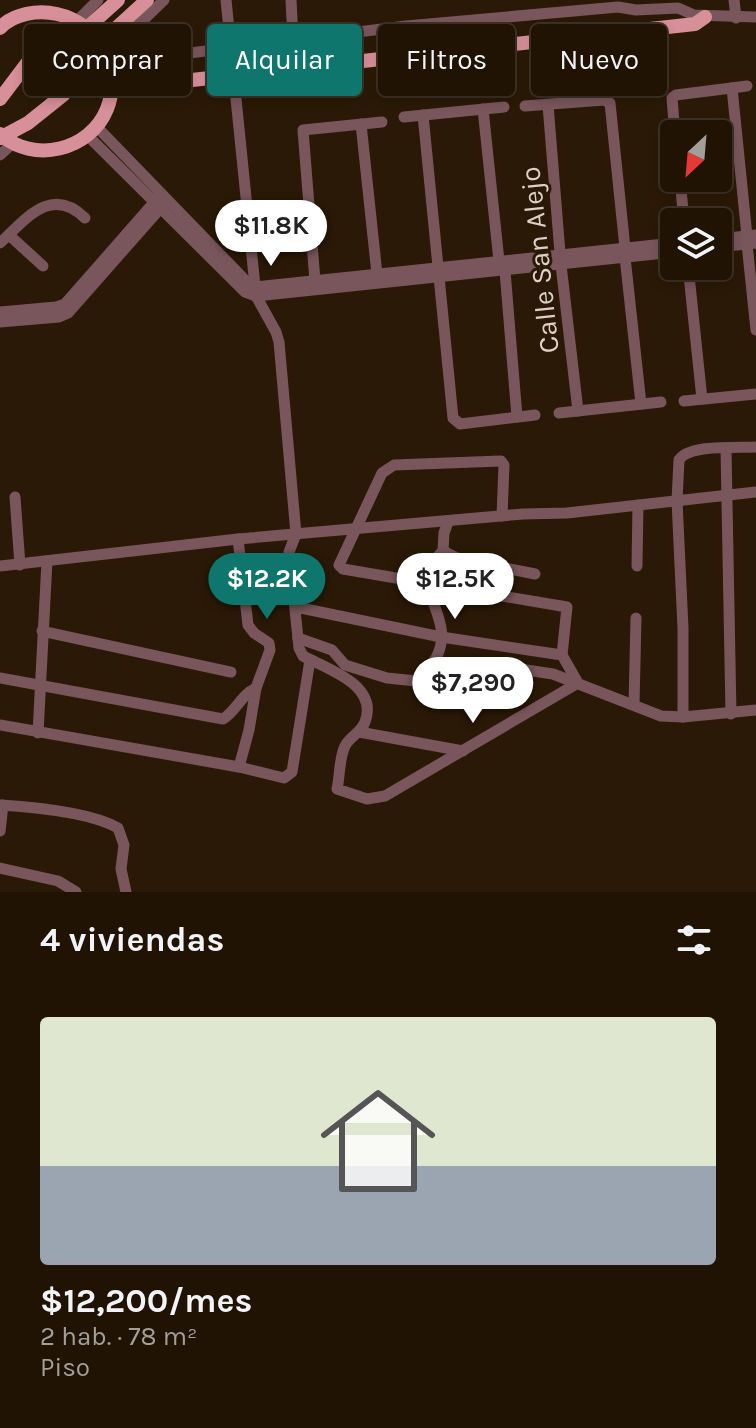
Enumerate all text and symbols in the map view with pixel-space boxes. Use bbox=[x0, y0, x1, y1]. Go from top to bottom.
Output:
chip: Comprar bbox=[24, 24, 191, 96]
chip: Alquilar bbox=[207, 24, 362, 96]
chip: Filtros bbox=[378, 24, 515, 96]
chip: Nuevo bbox=[531, 24, 667, 96]
north arrow bbox=[660, 120, 732, 192]
map controls bbox=[660, 120, 732, 280]
street label: Calle San Alejo bbox=[513, 165, 566, 355]
pin: $11.8K bbox=[206, 200, 336, 268]
button: layers bbox=[660, 208, 732, 280]
text: $11.8K bbox=[233, 210, 309, 241]
pin: $12.2K bbox=[202, 553, 332, 621]
pin: $12.5K bbox=[390, 553, 520, 621]
text: $12.2K bbox=[226, 563, 308, 594]
text: $12.5K bbox=[415, 563, 495, 594]
pin: $7,290 bbox=[408, 657, 538, 725]
text: $7,290 bbox=[430, 667, 516, 698]
icon: filters bbox=[672, 918, 716, 962]
text: 4 viviendas bbox=[40, 920, 224, 960]
icon: home bbox=[306, 1069, 450, 1213]
text: $12,200/mes bbox=[40, 1281, 253, 1321]
text: 2 hab. · 78 m² bbox=[40, 1321, 197, 1352]
text: Piso bbox=[40, 1352, 90, 1383]

